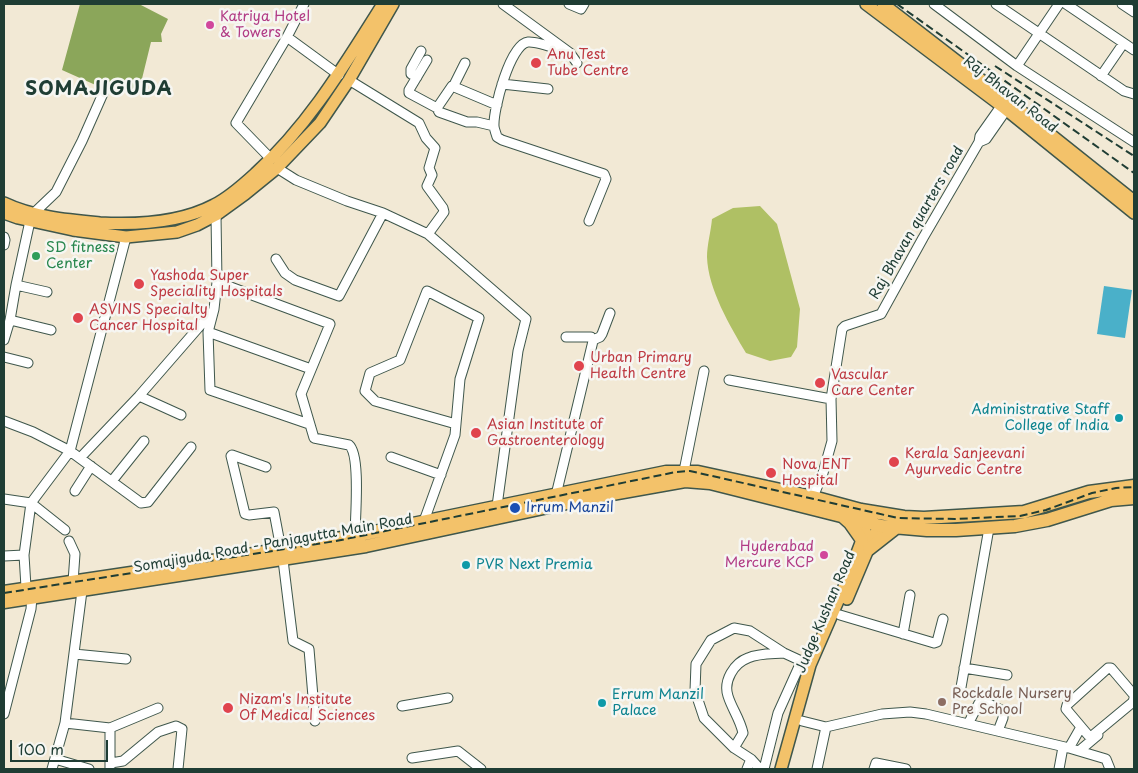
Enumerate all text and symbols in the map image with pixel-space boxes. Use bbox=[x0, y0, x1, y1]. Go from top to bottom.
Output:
place label: Katriya Hotel & Towers bbox=[220, 9, 310, 41]
marker: Katriya Hotel & Towers bbox=[204, 19, 216, 31]
place label: Anu Test Tube Centre bbox=[547, 47, 629, 80]
street label: Raj Bhavan Road bbox=[960, 53, 1060, 137]
marker: Anu Test Tube Centre bbox=[529, 56, 543, 70]
district label: SOMAJIGUDA bbox=[25, 79, 173, 101]
street label: Raj Bhavan quarters road bbox=[866, 144, 968, 302]
place label: SD fitness Center bbox=[46, 240, 115, 272]
marker: SD fitness Center bbox=[30, 250, 42, 262]
place label: Yashoda Super Speciality Hospitals bbox=[150, 268, 283, 300]
marker: Yashoda Super Speciality Hospitals bbox=[132, 277, 146, 291]
place label: ASVINS Specialty Cancer Hospital bbox=[89, 302, 208, 334]
marker: ASVINS Specialty Cancer Hospital bbox=[71, 311, 85, 325]
place label: Urban Primary Health Centre bbox=[590, 350, 692, 382]
marker: Urban Primary Health Centre bbox=[572, 359, 586, 373]
place label: Vascular Care Center bbox=[831, 367, 914, 400]
marker: Vascular Care Center bbox=[813, 376, 827, 390]
place label: Administrative Staff College of India bbox=[972, 402, 1109, 434]
marker: Administrative Staff College of India bbox=[1113, 412, 1125, 424]
place label: Asian Institute of Gastroenterology bbox=[487, 417, 605, 450]
marker: Asian Institute of Gastroenterology bbox=[469, 426, 483, 440]
place label: Kerala Sanjeevani Ayurvedic Centre bbox=[905, 446, 1025, 478]
marker: Kerala Sanjeevani Ayurvedic Centre bbox=[887, 455, 901, 469]
place label: Nova ENT Hospital bbox=[782, 457, 851, 490]
marker: Nova ENT Hospital bbox=[764, 466, 778, 480]
place label: Irrum Manzil bbox=[526, 500, 614, 516]
marker: Irrum Manzil bbox=[508, 501, 522, 515]
street label: Somajiguda Road - Panjagutta Main Road bbox=[132, 511, 414, 577]
place label: Hyderabad Mercure KCP bbox=[725, 539, 814, 572]
street label: Judge Kushan Road bbox=[793, 548, 859, 676]
marker: Hyderabad Mercure KCP bbox=[818, 549, 830, 561]
place label: PVR Next Premia bbox=[476, 557, 593, 573]
marker: PVR Next Premia bbox=[460, 559, 472, 571]
place label: Rockdale Nursery Pre School bbox=[952, 686, 1072, 719]
place label: Errum Manzil Palace bbox=[612, 687, 704, 720]
place label: Nizam's Institute Of Medical Sciences bbox=[239, 692, 375, 724]
marker: Rockdale Nursery Pre School bbox=[936, 696, 948, 708]
marker: Errum Manzil Palace bbox=[596, 697, 608, 709]
marker: Nizam's Institute Of Medical Sciences bbox=[221, 701, 235, 715]
scale bar bbox=[12, 730, 110, 762]
text: 100 m bbox=[18, 737, 64, 760]

